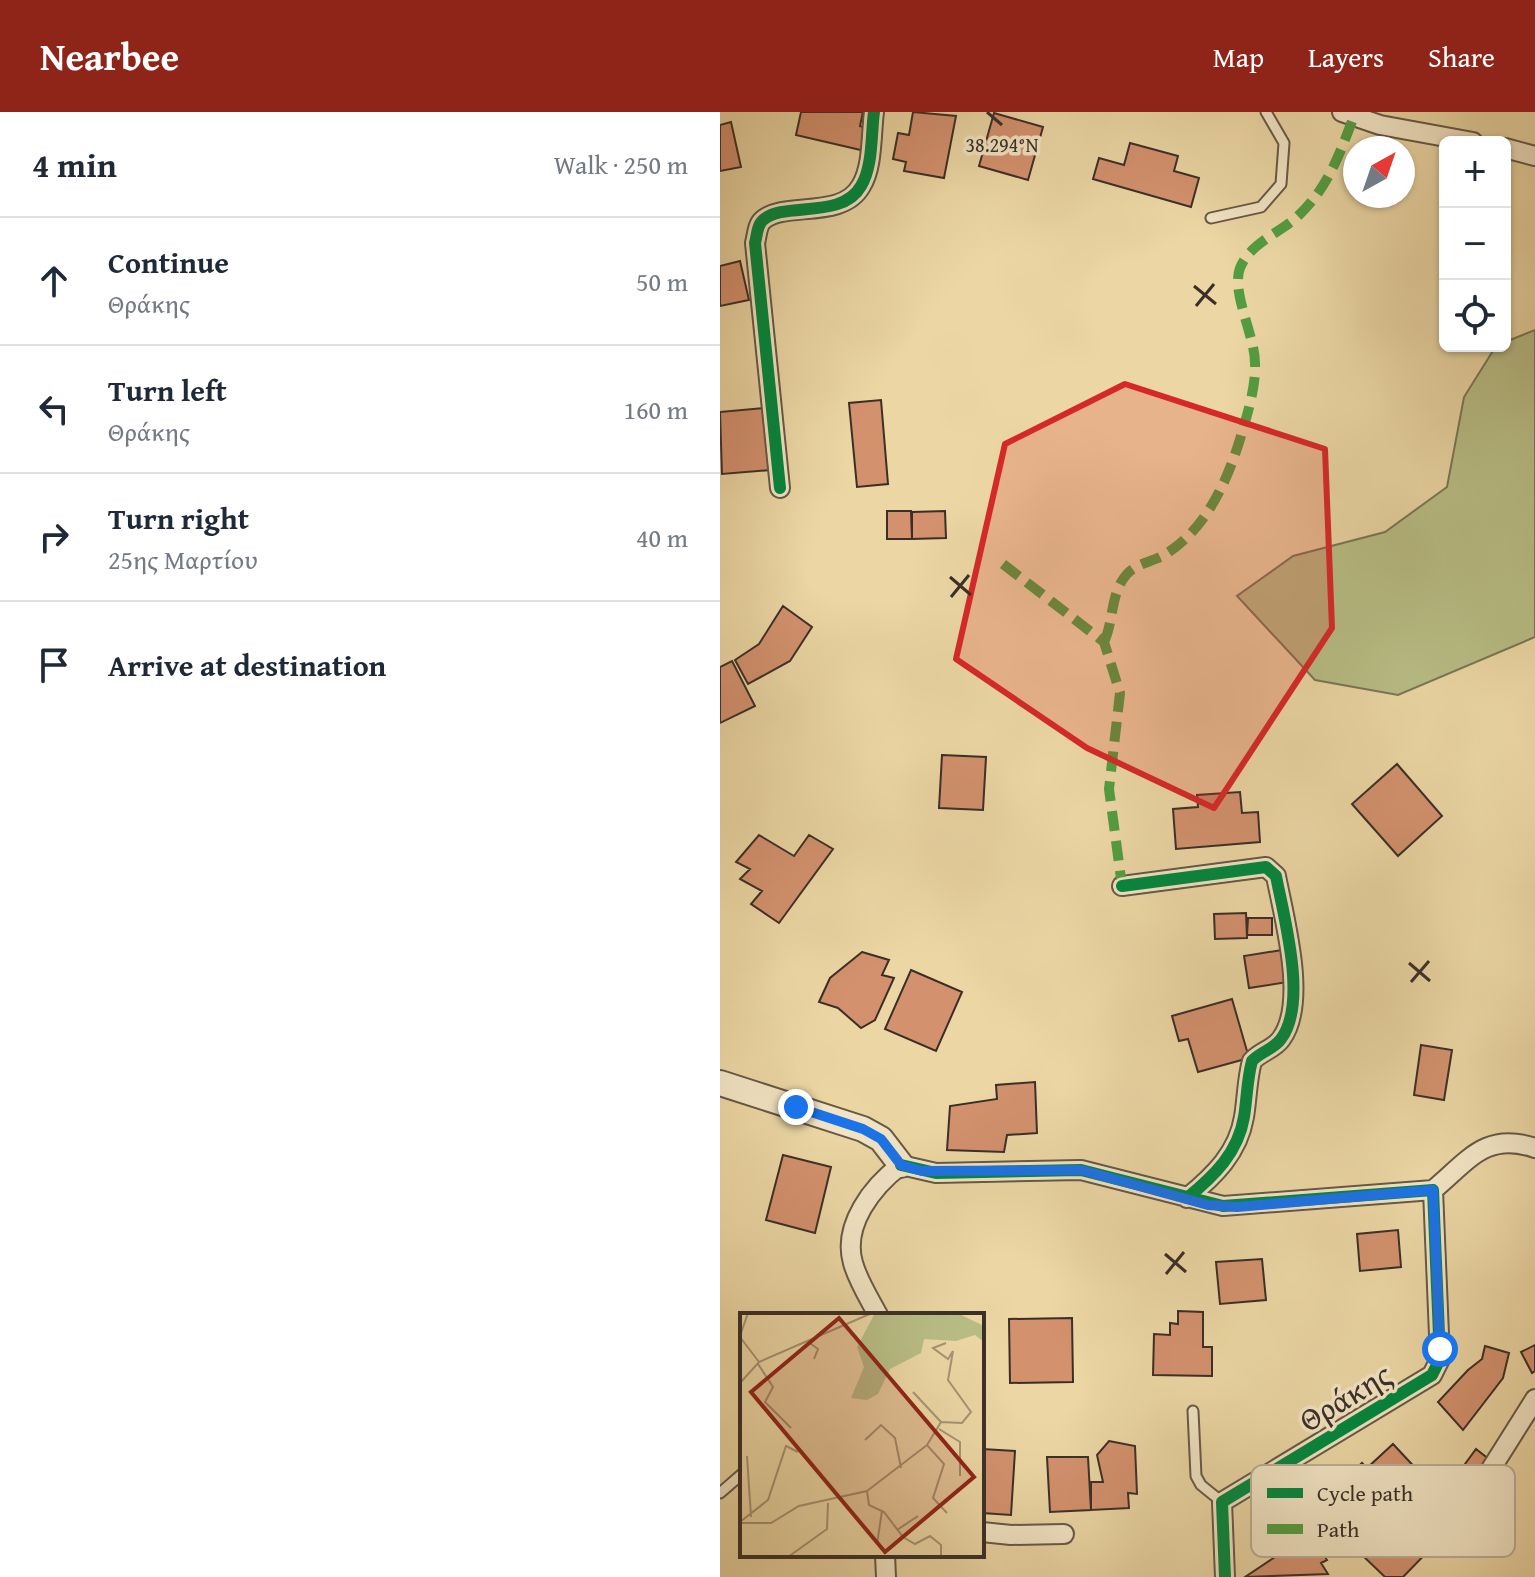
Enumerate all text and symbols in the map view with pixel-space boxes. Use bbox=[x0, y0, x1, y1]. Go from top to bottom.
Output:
text: Nearbee bbox=[40, 28, 179, 84]
text: Map bbox=[1213, 36, 1264, 77]
text: Layers bbox=[1308, 36, 1384, 77]
text: Share bbox=[1428, 36, 1495, 77]
text: 38.294°N bbox=[965, 130, 1039, 159]
north arrow bbox=[1343, 136, 1415, 208]
map controls bbox=[1439, 136, 1511, 352]
button: + bbox=[1439, 136, 1511, 208]
text: 4 min bbox=[32, 140, 117, 189]
text: Walk · 250 m bbox=[554, 145, 688, 184]
button: − bbox=[1439, 208, 1511, 280]
text: Continue bbox=[108, 240, 229, 284]
icon: ahead bbox=[32, 259, 76, 303]
text: 50 m bbox=[636, 262, 688, 301]
button: locate bbox=[1439, 280, 1511, 352]
text: Θράκης bbox=[108, 284, 190, 323]
text: Turn left bbox=[108, 368, 227, 412]
icon: left bbox=[32, 387, 76, 431]
text: 160 m bbox=[623, 390, 688, 429]
text: Θράκης bbox=[108, 412, 190, 451]
text: Turn right bbox=[108, 496, 249, 540]
icon: right bbox=[32, 515, 76, 559]
text: 40 m bbox=[636, 518, 688, 557]
text: 25ης Μαρτίου bbox=[108, 540, 258, 579]
icon: arrive bbox=[32, 643, 76, 687]
text: Arrive at destination bbox=[108, 643, 386, 687]
route end bbox=[778, 1089, 814, 1125]
inset map bbox=[740, 1313, 984, 1557]
route start bbox=[1422, 1331, 1458, 1367]
street label: Θράκης bbox=[1290, 1351, 1401, 1443]
legend bbox=[1251, 1465, 1515, 1557]
text: Cycle path bbox=[1317, 1477, 1414, 1509]
text: Path bbox=[1317, 1513, 1360, 1545]

